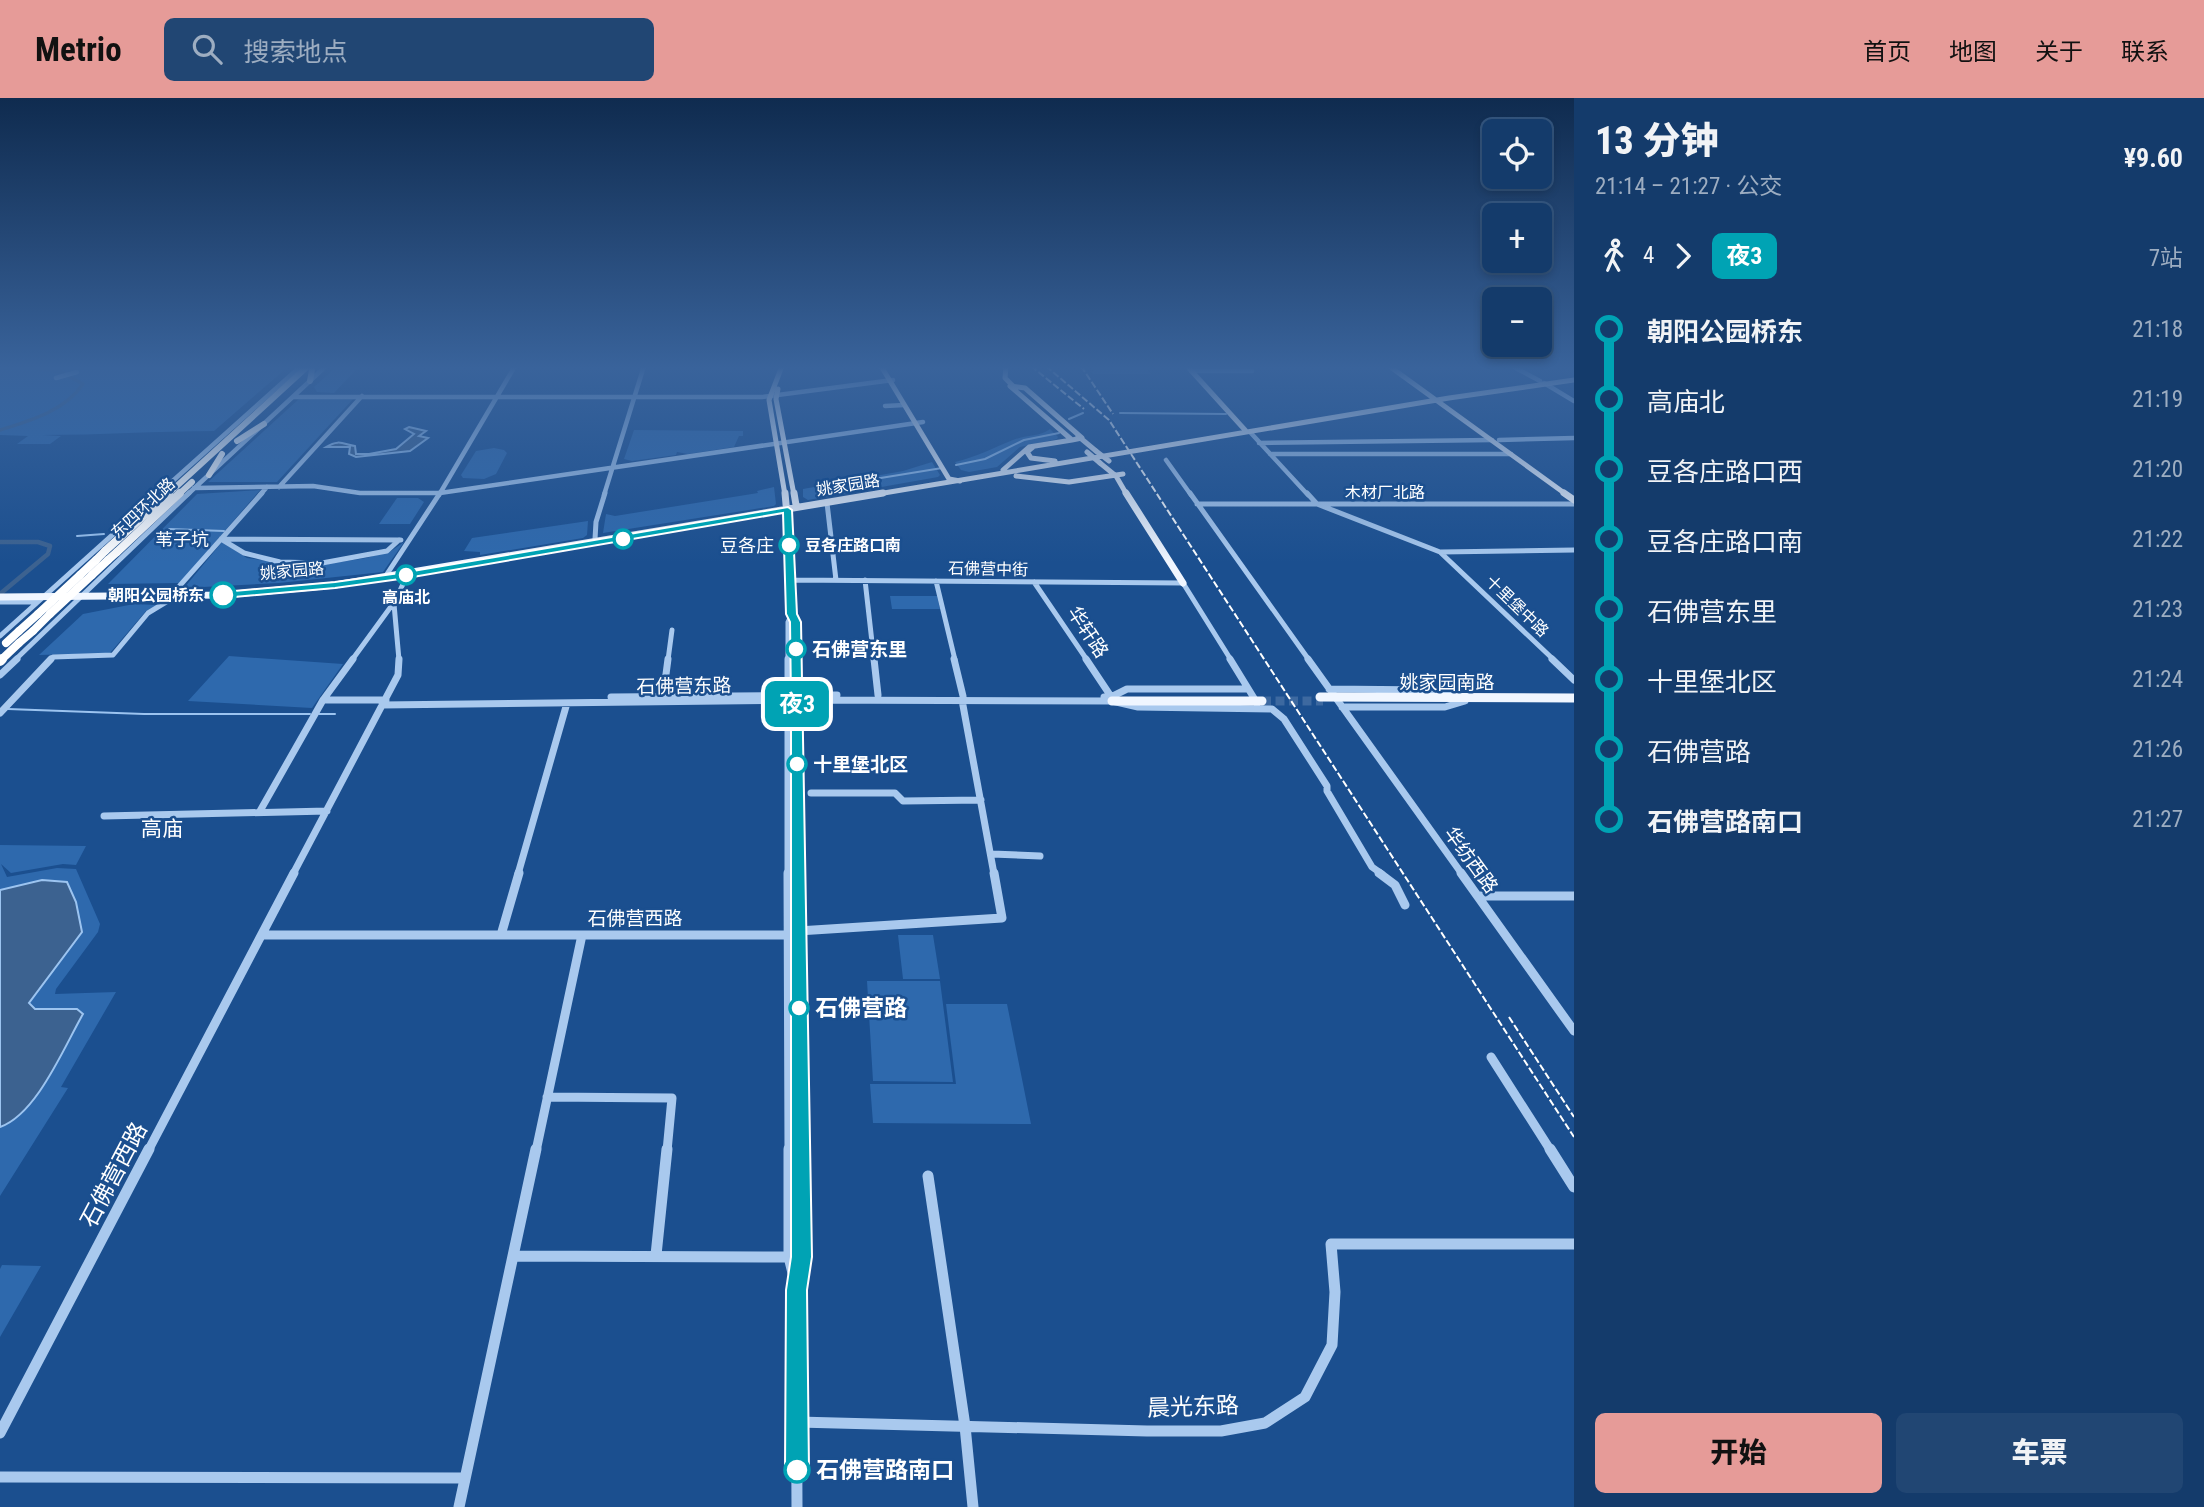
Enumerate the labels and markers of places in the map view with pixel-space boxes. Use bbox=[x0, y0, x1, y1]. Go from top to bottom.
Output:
unlabelled marker bbox=[613, 529, 633, 549]
marker: 豆各庄路口南 bbox=[779, 535, 799, 555]
place label: 豆各庄路口南 bbox=[805, 536, 901, 555]
marker: 高庙北 bbox=[396, 565, 416, 585]
marker: 朝阳公园桥东 bbox=[210, 582, 236, 608]
place label: 朝阳公园桥东 bbox=[108, 586, 204, 605]
place label: 高庙北 bbox=[382, 588, 430, 607]
place label: 石佛营东里 bbox=[812, 638, 907, 661]
marker: 石佛营东里 bbox=[786, 639, 806, 659]
place label: 十里堡北区 bbox=[813, 753, 908, 776]
marker: 十里堡北区 bbox=[787, 754, 807, 774]
place label: 石佛营路 bbox=[815, 995, 907, 1022]
marker: 石佛营路 bbox=[789, 998, 809, 1018]
marker: 石佛营路南口 bbox=[784, 1457, 810, 1483]
place label: 石佛营路南口 bbox=[816, 1457, 954, 1484]

